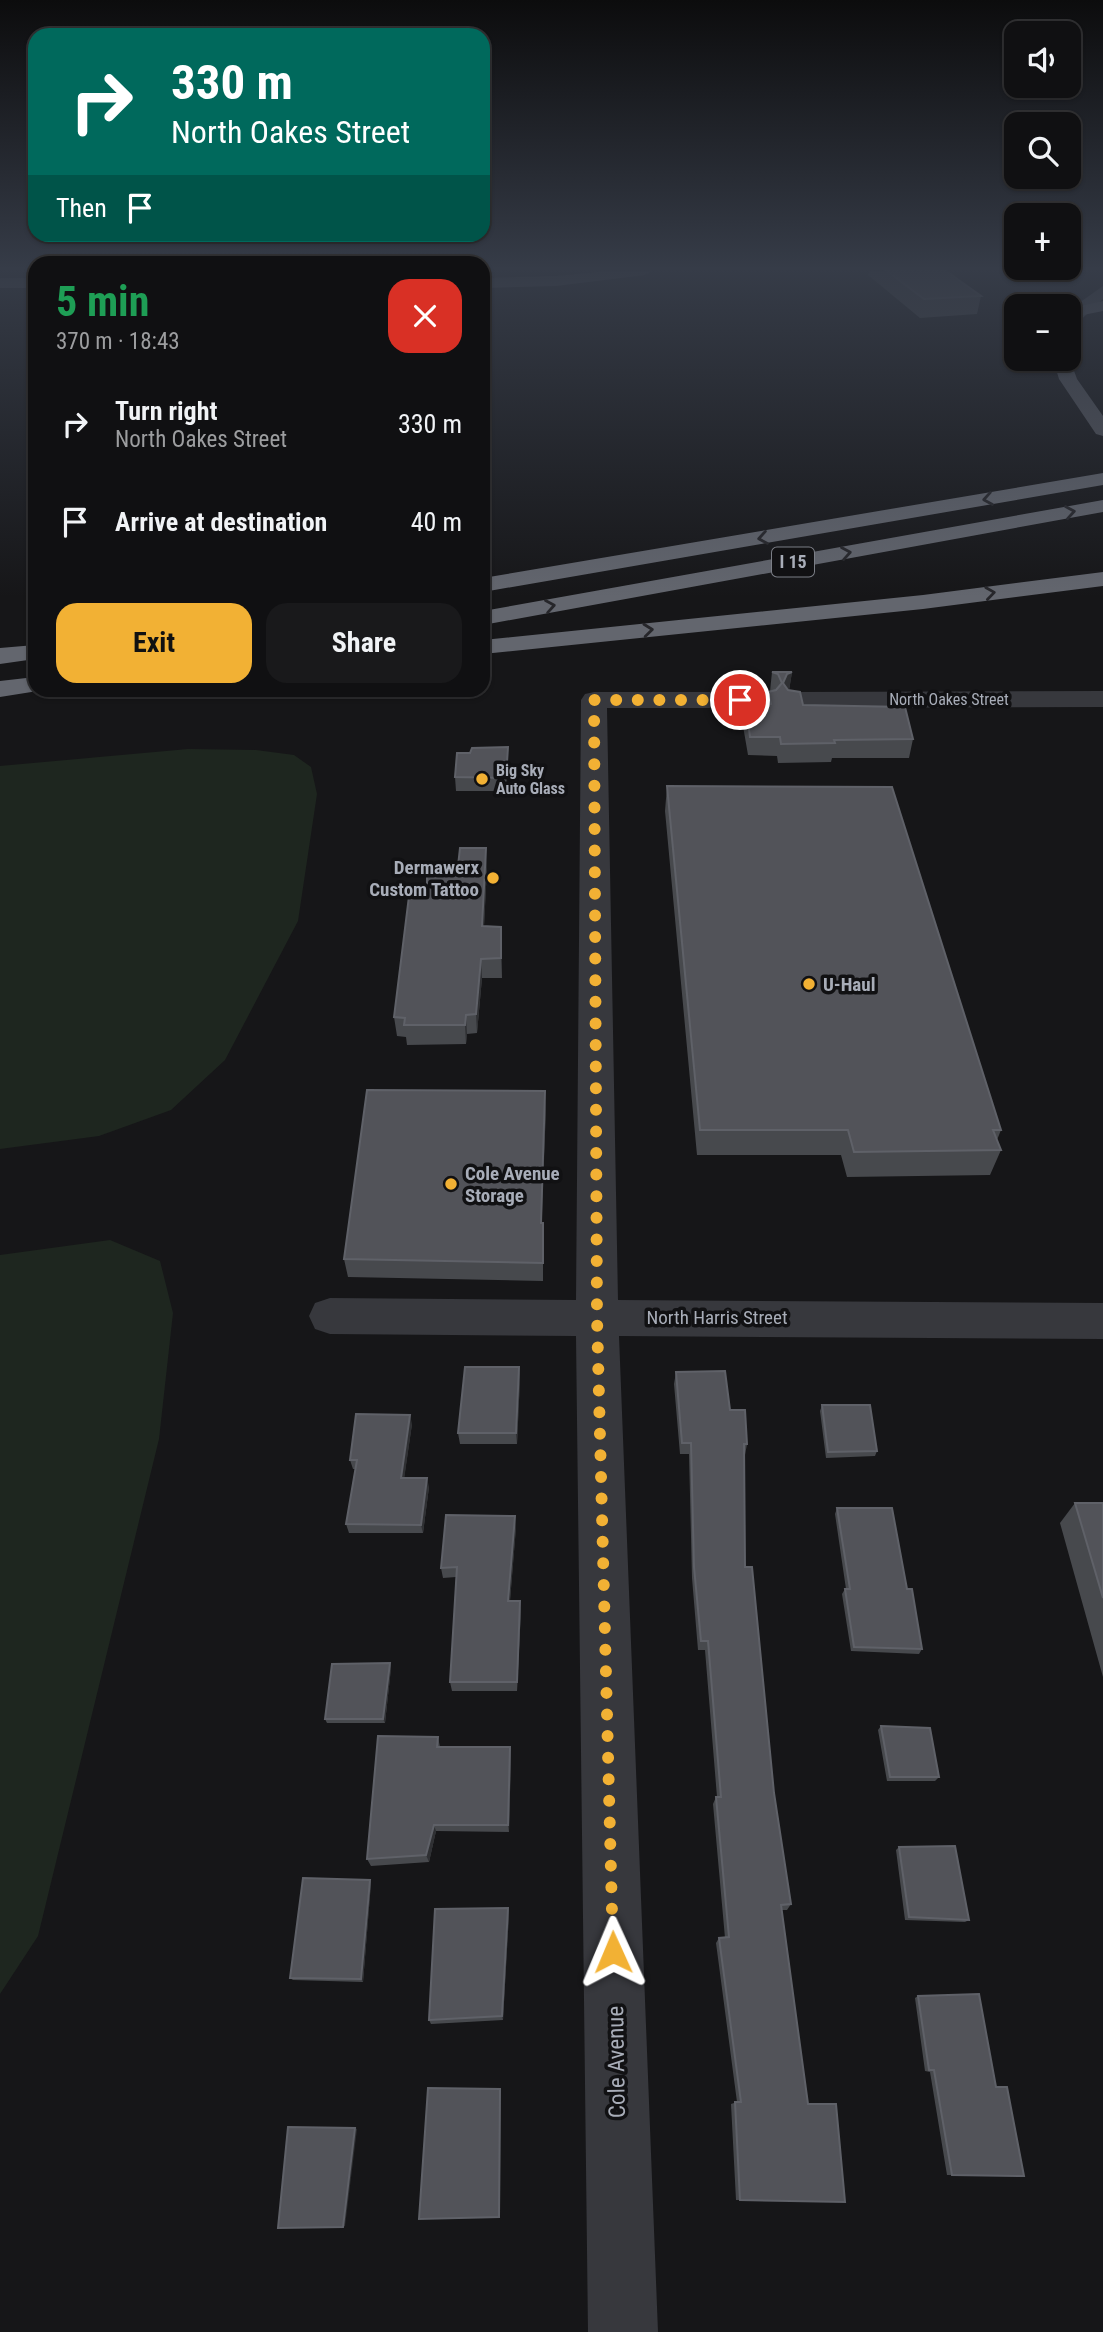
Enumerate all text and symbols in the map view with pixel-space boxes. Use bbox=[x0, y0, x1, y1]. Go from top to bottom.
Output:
map controls bbox=[1004, 21, 1081, 371]
button: sound bbox=[1004, 21, 1081, 98]
text: 330 m bbox=[171, 54, 293, 111]
icon: right bbox=[56, 56, 147, 147]
button: search bbox=[1004, 112, 1081, 189]
text: North Oakes Street bbox=[171, 113, 410, 151]
icon: arrive bbox=[121, 189, 159, 227]
text: Then bbox=[56, 193, 107, 223]
button: + bbox=[1004, 203, 1081, 280]
text: 5 min bbox=[56, 277, 149, 326]
button: close bbox=[388, 279, 462, 353]
button: − bbox=[1004, 294, 1081, 371]
text: 370 m · 18:43 bbox=[56, 328, 180, 355]
text: Turn right bbox=[115, 396, 217, 426]
icon: right bbox=[56, 405, 94, 443]
text: 330 m bbox=[398, 409, 462, 439]
text: North Oakes Street bbox=[115, 426, 287, 453]
one-way arrow bbox=[982, 491, 993, 506]
icon: arrive bbox=[56, 503, 94, 541]
one-way arrow bbox=[1064, 505, 1076, 520]
text: Arrive at destination bbox=[115, 507, 327, 537]
text: 40 m bbox=[411, 507, 462, 537]
one-way arrow bbox=[757, 530, 769, 545]
one-way arrow bbox=[840, 546, 852, 561]
road number: I 15 bbox=[772, 548, 814, 576]
one-way arrow bbox=[984, 586, 996, 601]
one-way arrow bbox=[544, 599, 556, 614]
button: Exit bbox=[56, 603, 252, 683]
button: Share bbox=[266, 603, 462, 683]
one-way arrow bbox=[643, 623, 654, 638]
pin bbox=[710, 670, 770, 730]
icon: arrive bbox=[721, 681, 759, 719]
street label: North Oakes Street bbox=[889, 690, 1009, 709]
place label: Big Sky Auto Glass bbox=[496, 761, 565, 798]
marker: Big Sky Auto Glass bbox=[474, 771, 490, 787]
place label: Dermawerx Custom Tattoo bbox=[369, 856, 479, 901]
marker: Dermawerx Custom Tattoo bbox=[485, 870, 501, 886]
place label: U-Haul bbox=[823, 973, 875, 996]
marker: U-Haul bbox=[801, 976, 817, 992]
place label: Cole Avenue Storage bbox=[465, 1162, 560, 1207]
marker: Cole Avenue Storage bbox=[443, 1176, 459, 1192]
street label: North Harris Street bbox=[646, 1306, 788, 1329]
position arrow bbox=[576, 1915, 650, 1989]
street label: Cole Avenue bbox=[602, 2006, 631, 2118]

